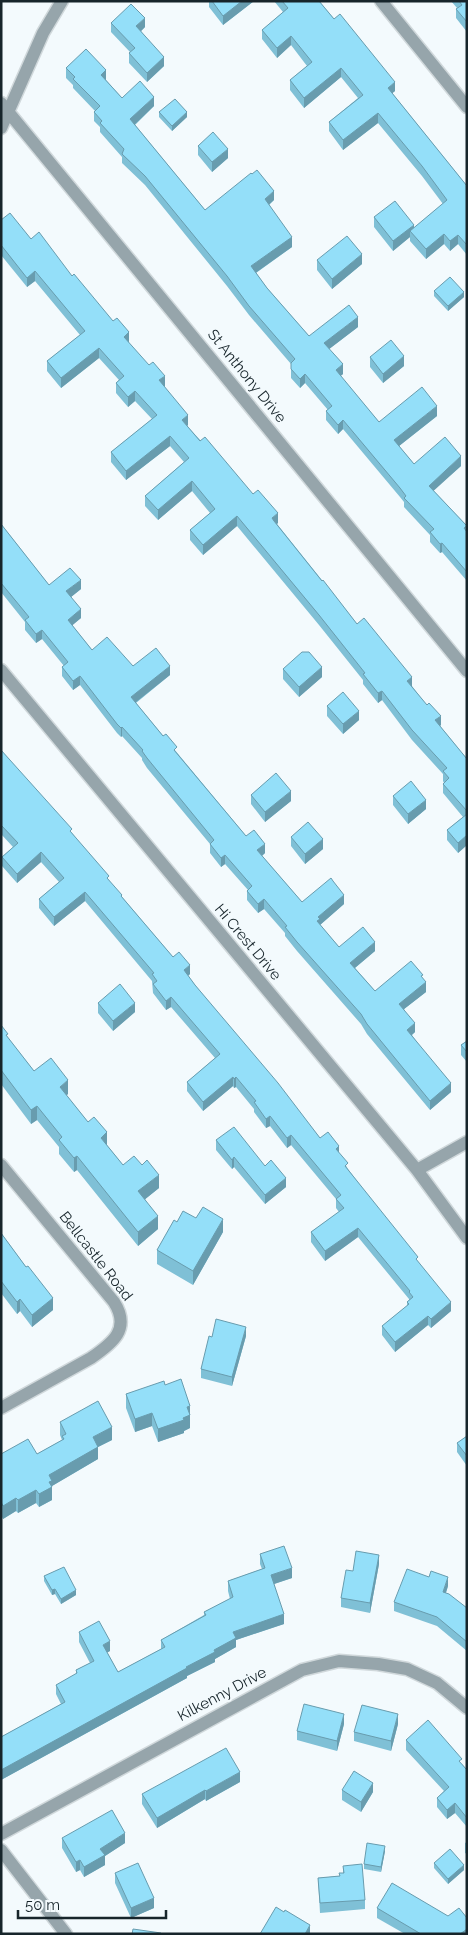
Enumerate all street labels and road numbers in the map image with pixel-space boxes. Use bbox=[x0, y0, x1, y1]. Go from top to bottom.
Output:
street label: St Anthony Drive bbox=[204, 326, 290, 426]
street label: Hi Crest Drive bbox=[211, 900, 285, 984]
street label: Bellcastle Road bbox=[56, 1208, 136, 1304]
street label: Kilkenny Drive bbox=[174, 1663, 270, 1725]

